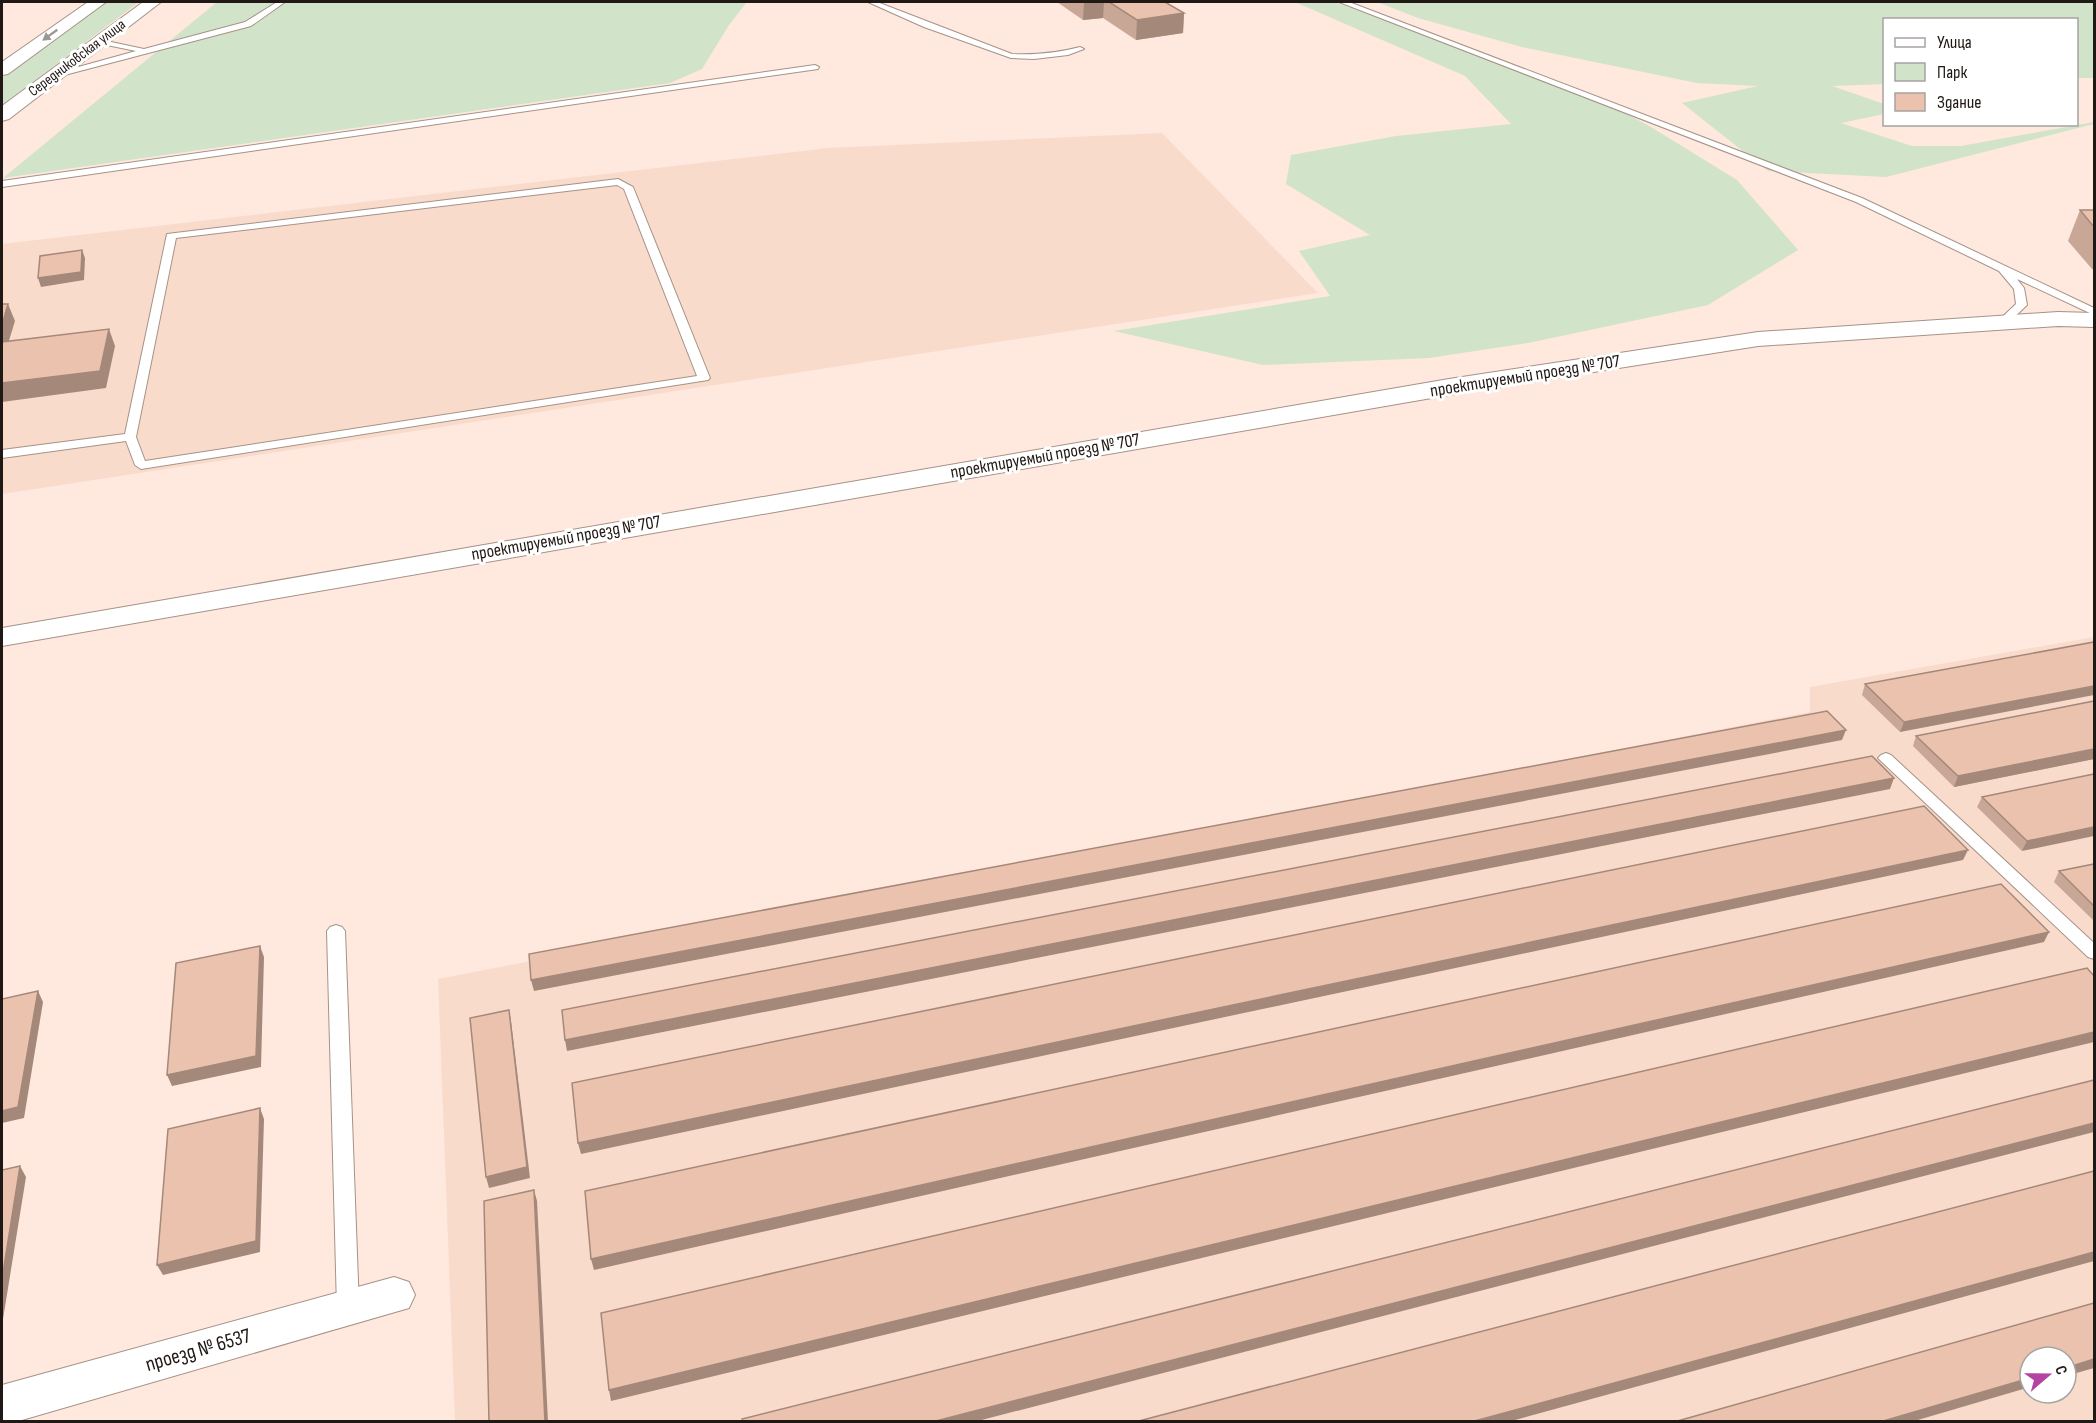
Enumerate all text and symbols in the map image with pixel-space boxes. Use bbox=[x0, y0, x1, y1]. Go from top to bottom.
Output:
street label: Середниковская улица bbox=[25, 15, 130, 101]
legend bbox=[1883, 18, 2078, 126]
one-way arrow bbox=[43, 29, 58, 41]
text: Улица bbox=[1937, 32, 1972, 53]
text: Парк bbox=[1937, 62, 1968, 83]
text: Здание bbox=[1937, 92, 1982, 113]
street label: проектируемый проезд № 707 bbox=[1429, 350, 1622, 401]
street label: проектируемый проезд № 707 bbox=[949, 429, 1142, 483]
street label: проектируемый проезд № 707 bbox=[470, 511, 663, 565]
street label: проезд № 6537 bbox=[142, 1323, 254, 1377]
north arrow bbox=[2018, 1345, 2078, 1405]
text: С bbox=[2050, 1363, 2071, 1377]

